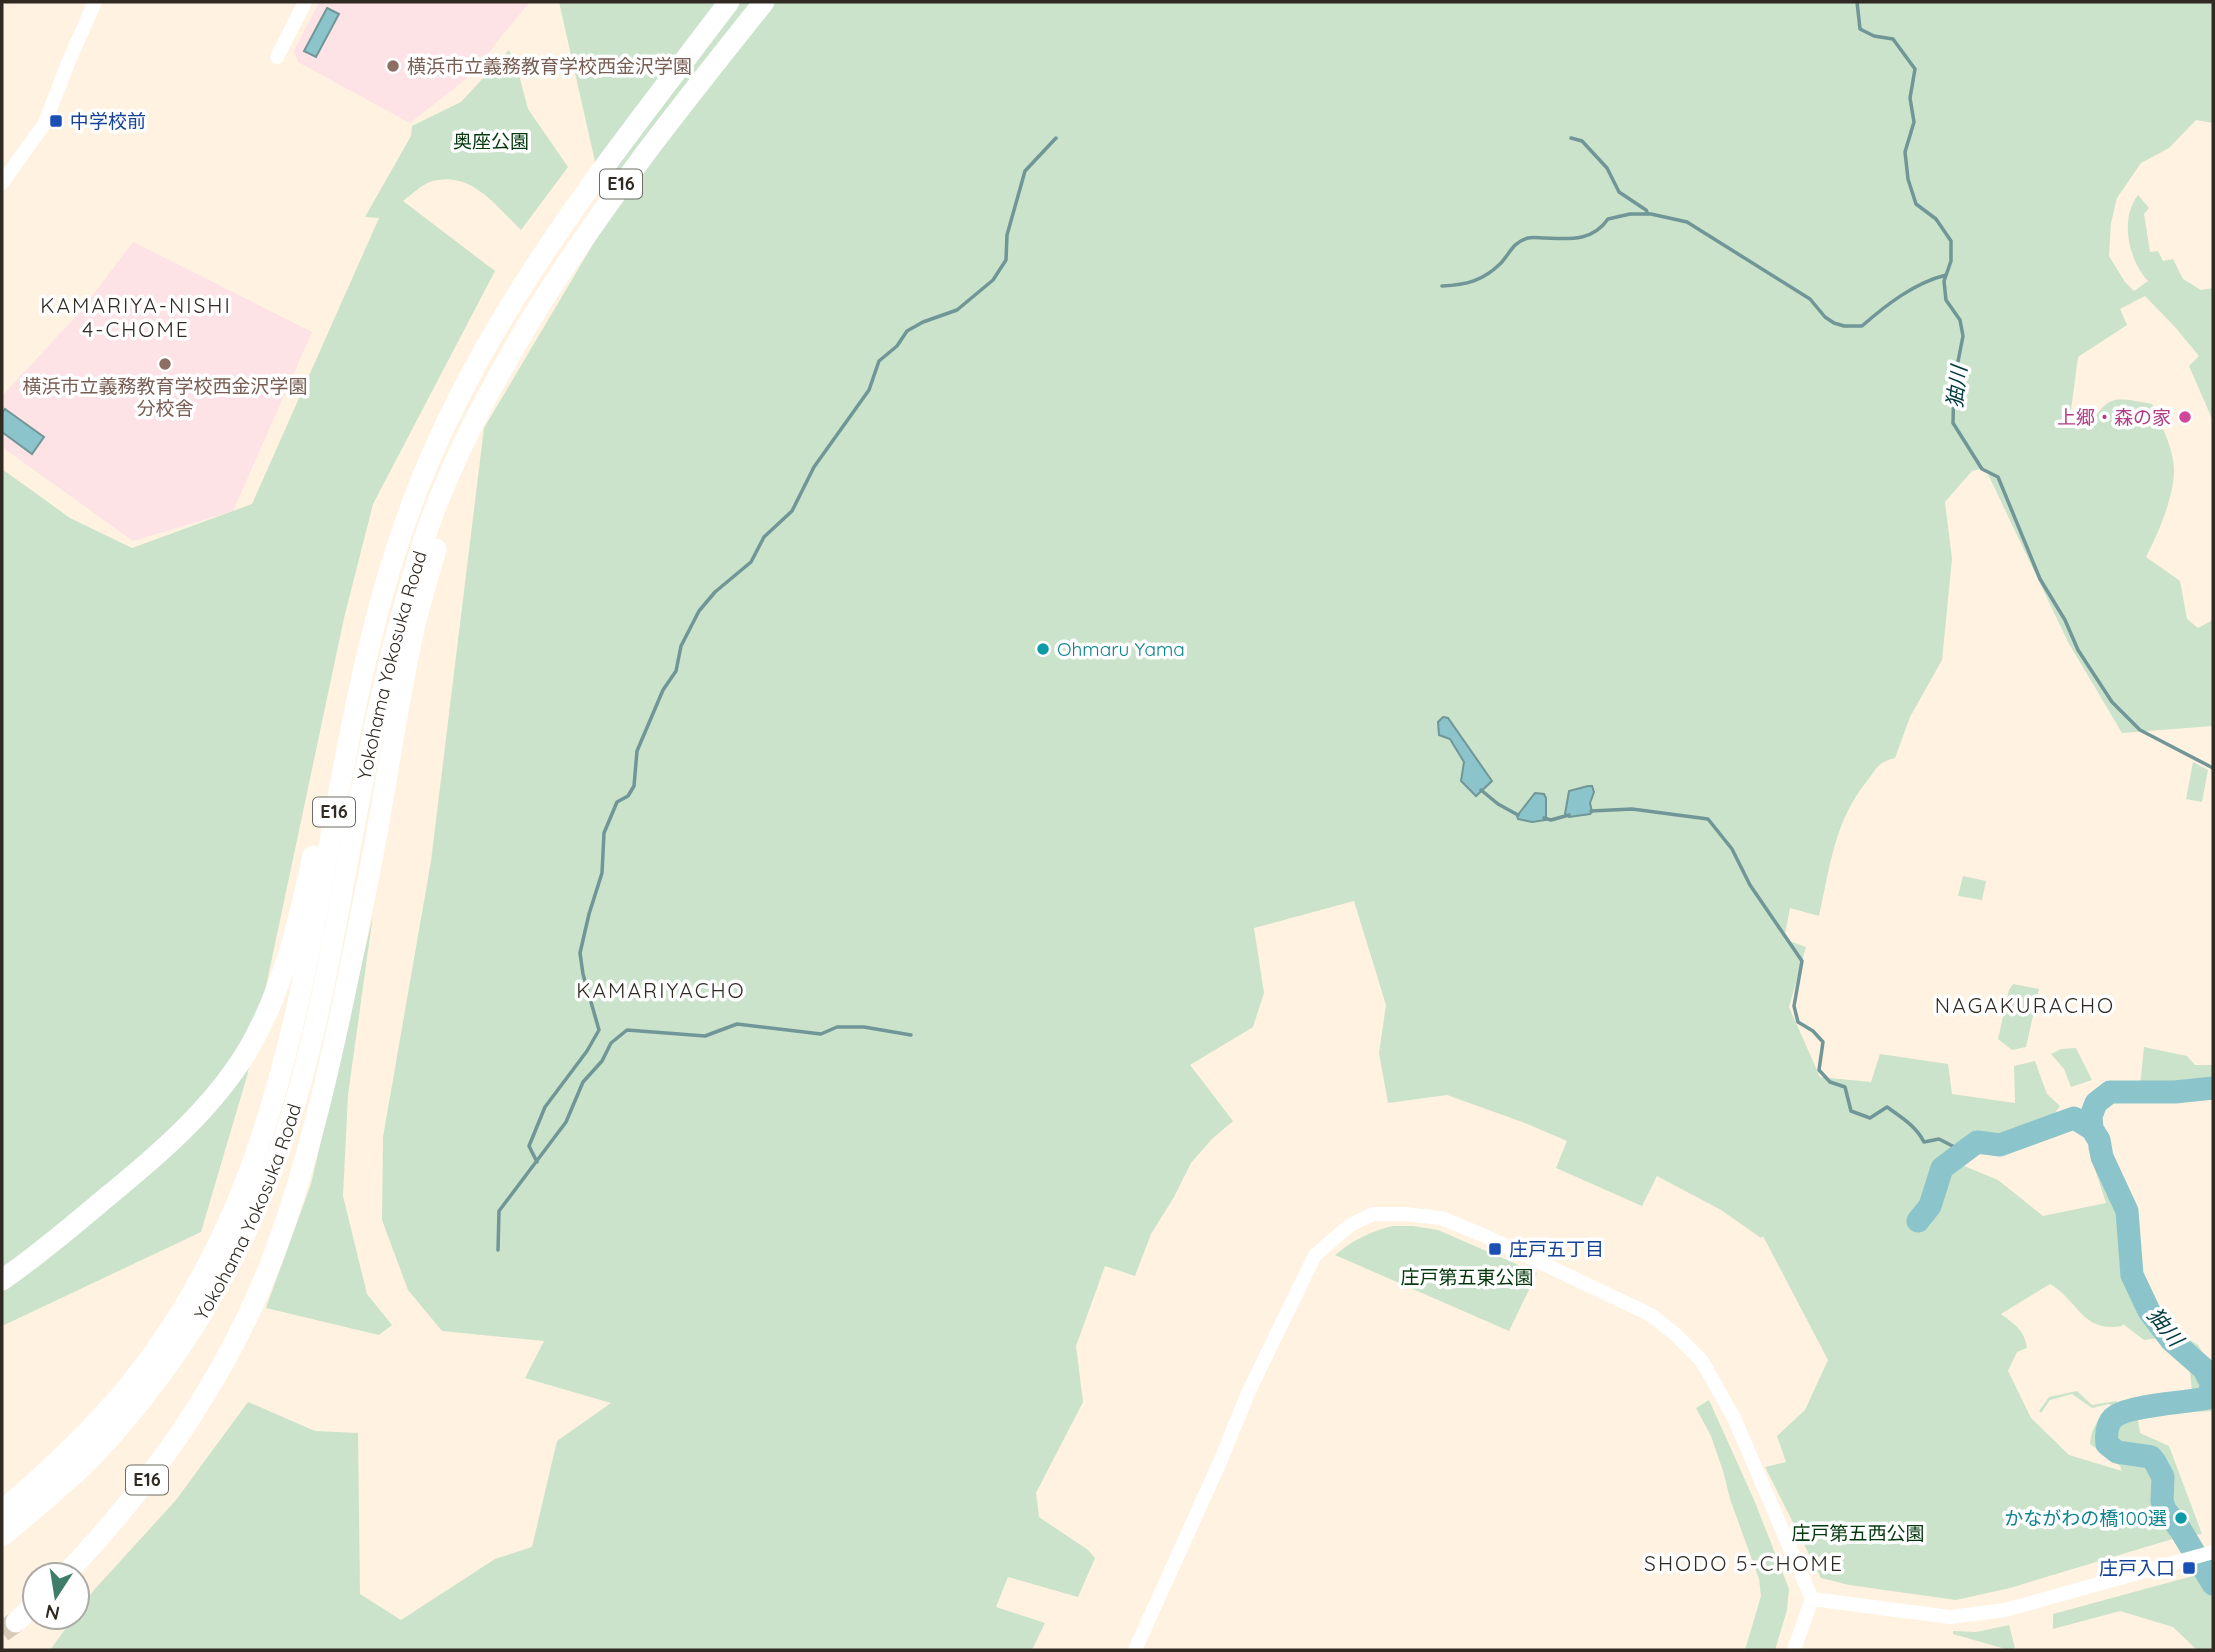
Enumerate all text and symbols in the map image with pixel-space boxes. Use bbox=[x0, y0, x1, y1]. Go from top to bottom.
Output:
place label: 横浜市立義務教育学校西金沢学園 bbox=[407, 54, 692, 78]
marker: 横浜市立義務教育学校西金沢学園 bbox=[385, 58, 401, 74]
place label: 中学校前 bbox=[70, 109, 146, 133]
marker: 中学校前 bbox=[48, 113, 64, 129]
park label: 奥座公園 bbox=[453, 129, 529, 153]
road number: E16 bbox=[600, 169, 642, 198]
district label: KAMARIYA-NISHI 4-CHOME bbox=[40, 292, 232, 342]
marker: 横浜市立義務教育学校西金沢学園 分校舎 bbox=[157, 356, 173, 372]
water label: 㹨川 bbox=[1941, 362, 1972, 409]
place label: 横浜市立義務教育学校西金沢学園 分校舎 bbox=[22, 374, 308, 420]
place label: 上郷・森の家 bbox=[2057, 405, 2171, 429]
marker: 上郷・森の家 bbox=[2177, 409, 2193, 425]
street label: Yokohama Yokosuka Road bbox=[352, 548, 432, 782]
place label: Ohmaru Yama bbox=[1057, 637, 1185, 661]
marker: Ohmaru Yama bbox=[1035, 641, 1051, 657]
road number: E16 bbox=[313, 798, 355, 826]
district label: KAMARIYACHO bbox=[576, 977, 746, 1003]
district label: NAGAKURACHO bbox=[1935, 992, 2115, 1018]
street label: Yokohama Yokosuka Road bbox=[189, 1101, 306, 1324]
place label: 庄戸五丁目 bbox=[1509, 1237, 1604, 1261]
marker: 庄戸五丁目 bbox=[1487, 1241, 1503, 1257]
park label: 庄戸第五東公園 bbox=[1400, 1265, 1534, 1289]
water label: 㹨川 bbox=[2142, 1302, 2190, 1352]
road number: E16 bbox=[126, 1465, 168, 1494]
place label: かながわの橋100選 bbox=[2004, 1506, 2167, 1530]
marker: かながわの橋100選 bbox=[2173, 1510, 2189, 1526]
park label: 庄戸第五西公園 bbox=[1791, 1521, 1925, 1545]
district label: SHODO 5-CHOME bbox=[1644, 1550, 1844, 1576]
place label: 庄戸入口 bbox=[2099, 1556, 2175, 1580]
marker: 庄戸入口 bbox=[2181, 1560, 2197, 1576]
north arrow bbox=[21, 1561, 91, 1631]
text: N bbox=[43, 1599, 62, 1626]

